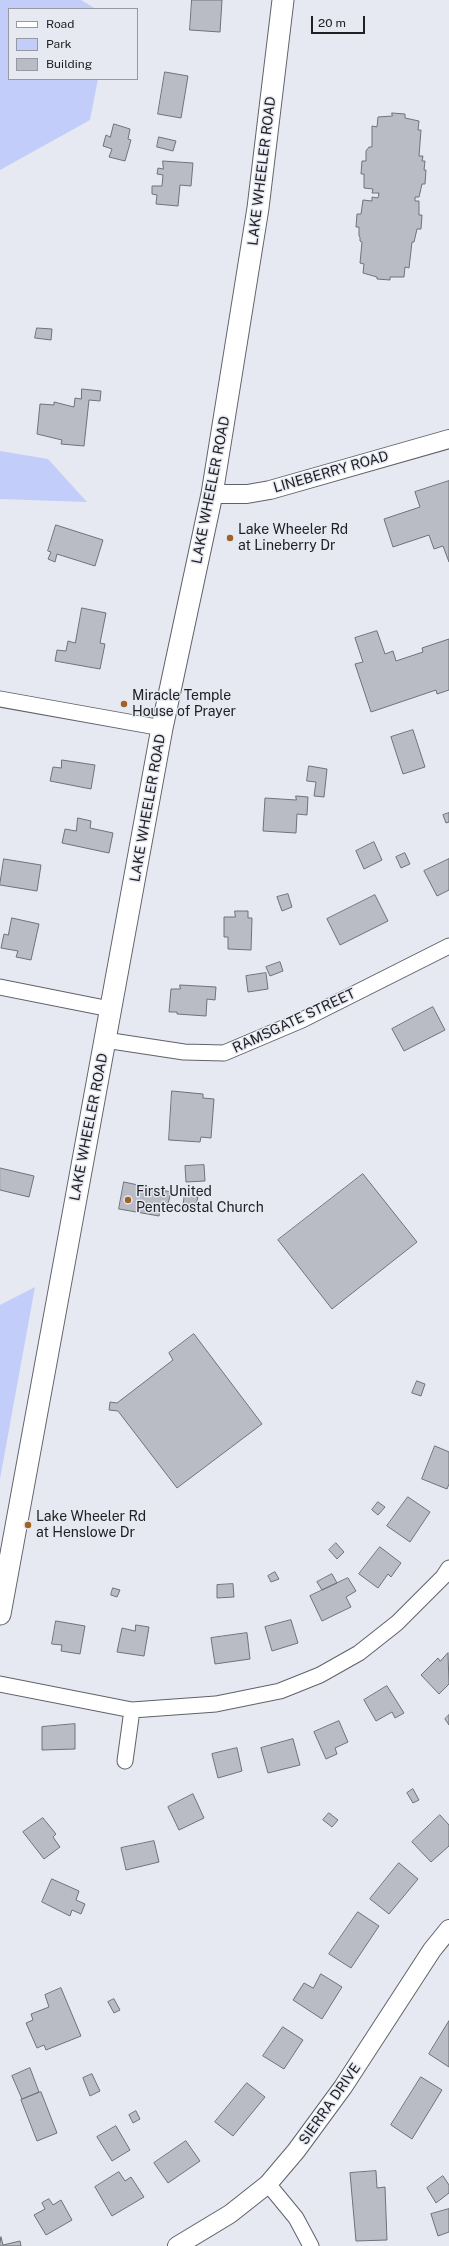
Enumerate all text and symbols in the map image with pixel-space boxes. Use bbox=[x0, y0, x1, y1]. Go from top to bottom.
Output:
legend bbox=[8, 8, 138, 80]
scale bar bbox=[313, 8, 367, 34]
text: 20 m bbox=[318, 16, 346, 30]
text: Road bbox=[46, 17, 74, 31]
text: Park bbox=[46, 37, 72, 51]
text: Building bbox=[46, 57, 92, 71]
street label: LAKE WHEELER ROAD bbox=[245, 96, 279, 246]
street label: LAKE WHEELER ROAD bbox=[188, 415, 234, 565]
street label: LINEBERRY ROAD bbox=[271, 448, 391, 496]
place label: Lake Wheeler Rd at Lineberry Dr bbox=[238, 522, 348, 554]
marker: Lake Wheeler Rd at Lineberry Dr bbox=[225, 533, 235, 543]
place label: Miracle Temple House of Prayer bbox=[132, 688, 236, 720]
marker: Miracle Temple House of Prayer bbox=[119, 699, 129, 709]
street label: LAKE WHEELER ROAD bbox=[127, 733, 169, 883]
street label: RAMSGATE STREET bbox=[230, 985, 358, 1057]
street label: LAKE WHEELER ROAD bbox=[66, 1052, 112, 1202]
place label: First United Pentecostal Church bbox=[136, 1184, 264, 1216]
marker: First United Pentecostal Church bbox=[123, 1195, 133, 1205]
place label: Lake Wheeler Rd at Henslowe Dr bbox=[36, 1509, 146, 1542]
marker: Lake Wheeler Rd at Henslowe Dr bbox=[23, 1520, 33, 1530]
street label: SIERRA DRIVE bbox=[296, 2060, 364, 2148]

